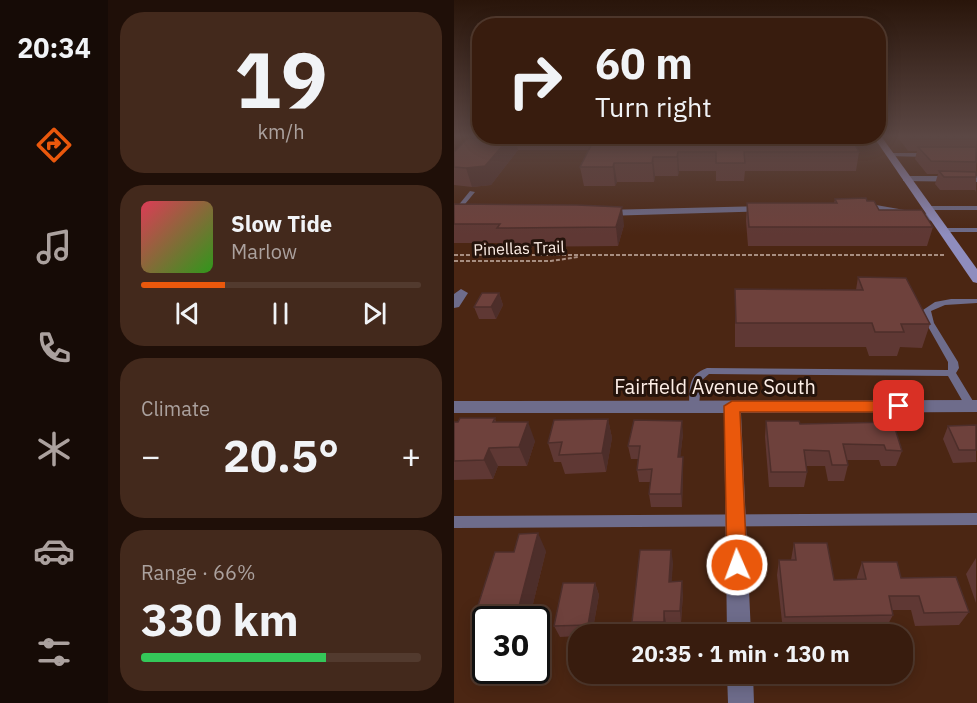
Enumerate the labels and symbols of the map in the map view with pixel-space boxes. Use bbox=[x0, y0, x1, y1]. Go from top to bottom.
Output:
street label: Pinellas Trail bbox=[473, 236, 565, 260]
street label: Fairfield Avenue South bbox=[614, 373, 816, 400]
pin bbox=[873, 380, 924, 431]
position arrow bbox=[705, 533, 769, 597]
speed limit sign: 30 bbox=[472, 606, 550, 684]

